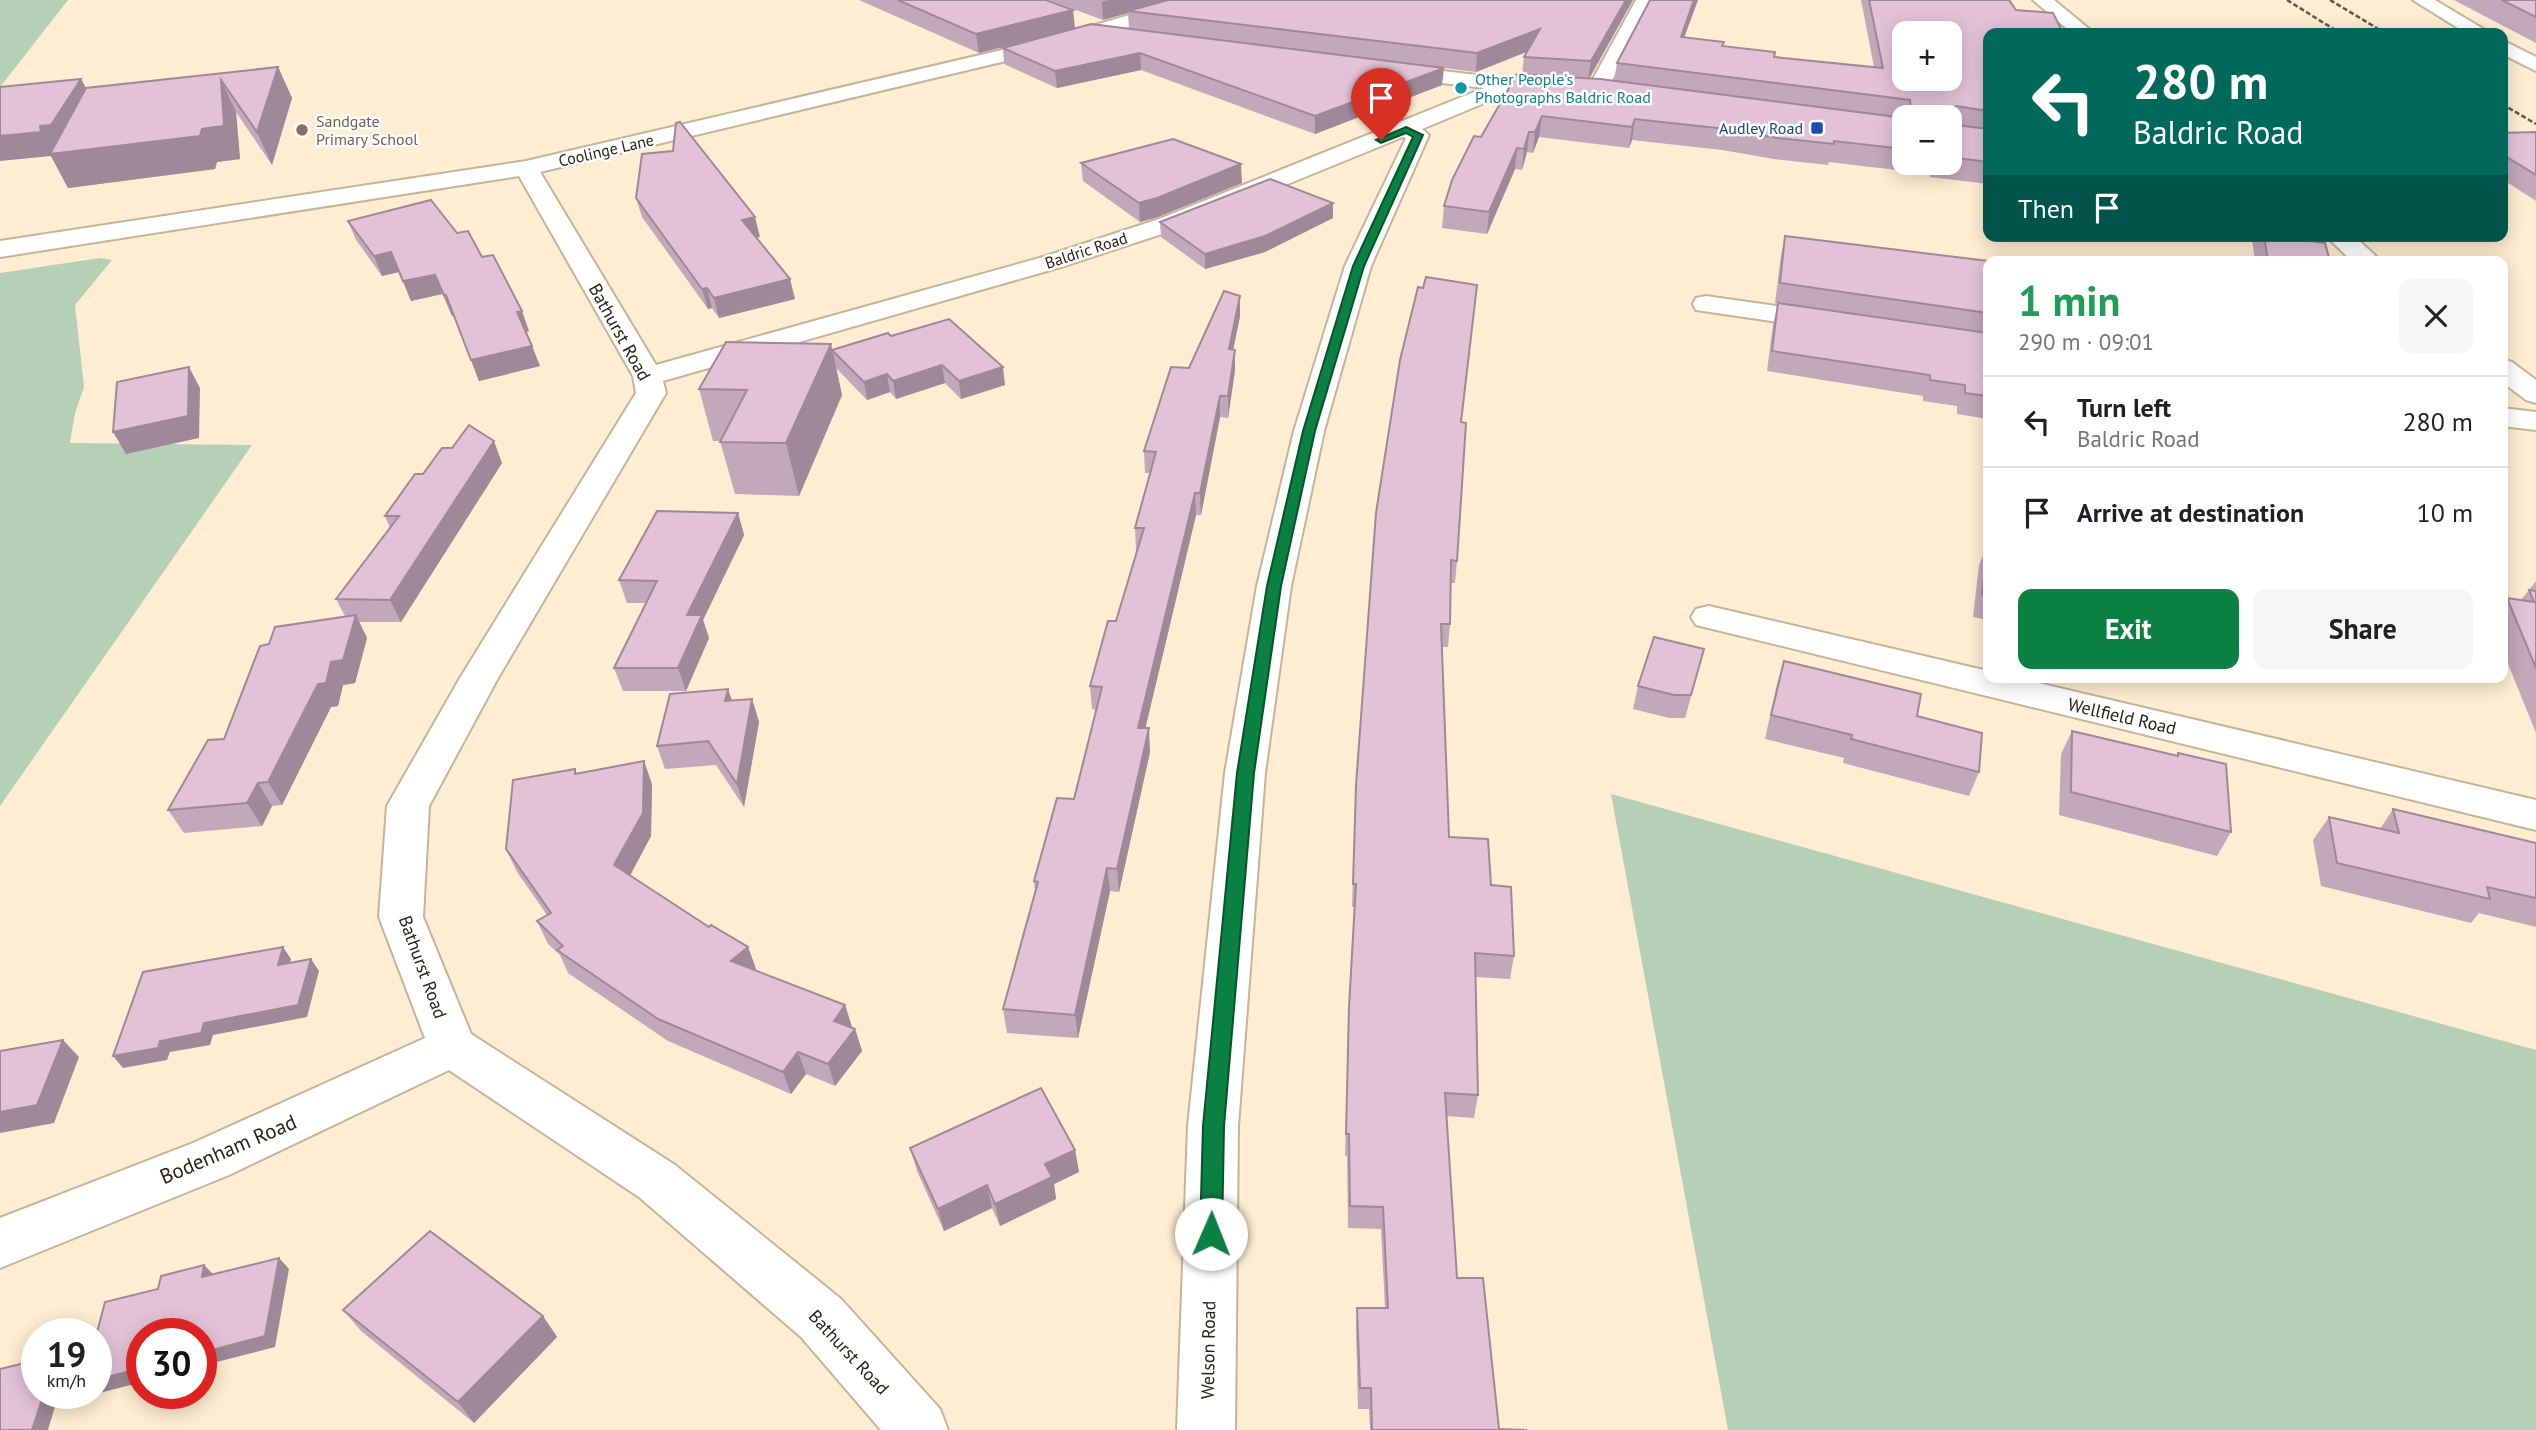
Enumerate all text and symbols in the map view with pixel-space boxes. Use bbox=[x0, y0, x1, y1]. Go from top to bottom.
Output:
map controls bbox=[1892, 21, 1962, 175]
button: + bbox=[1892, 21, 1962, 91]
text: 280 m bbox=[2133, 49, 2268, 113]
icon: left bbox=[2018, 56, 2109, 147]
pin bbox=[1351, 68, 1411, 140]
place label: Other People's Photographs Baldric Road bbox=[1475, 69, 1651, 107]
icon: arrive bbox=[1362, 79, 1400, 117]
marker: Other People's Photographs Baldric Road bbox=[1453, 80, 1469, 96]
button: − bbox=[1892, 105, 1962, 175]
place label: Sandgate Primary School bbox=[316, 111, 418, 149]
text: Baldric Road bbox=[2133, 111, 2304, 153]
place label: Audley Road bbox=[1719, 118, 1803, 138]
marker: Audley Road bbox=[1809, 120, 1825, 136]
marker: Sandgate Primary School bbox=[294, 122, 310, 138]
street label: Coolinge Lane bbox=[556, 129, 656, 171]
icon: arrive bbox=[2088, 189, 2126, 227]
text: Then bbox=[2018, 192, 2074, 225]
street label: Baldric Road bbox=[1042, 227, 1130, 273]
text: 1 min bbox=[2018, 273, 2120, 328]
street label: Bathurst Road bbox=[584, 279, 656, 385]
button: close bbox=[2399, 279, 2473, 353]
text: 290 m · 09:01 bbox=[2018, 327, 2154, 356]
text: Turn left bbox=[2077, 391, 2171, 424]
icon: left bbox=[2018, 403, 2056, 441]
text: 280 m bbox=[2402, 405, 2473, 438]
text: Baldric Road bbox=[2077, 424, 2200, 453]
icon: arrive bbox=[2018, 494, 2056, 532]
text: Arrive at destination bbox=[2077, 496, 2304, 529]
text: 10 m bbox=[2417, 496, 2473, 529]
button: Exit bbox=[2018, 589, 2239, 669]
button: Share bbox=[2253, 589, 2473, 669]
street label: Wellfield Road bbox=[2066, 692, 2178, 740]
street label: Bathurst Road bbox=[394, 912, 452, 1022]
street label: Bodenham Road bbox=[156, 1108, 300, 1190]
position arrow bbox=[1174, 1197, 1248, 1271]
street label: Welson Road bbox=[1196, 1301, 1220, 1399]
street label: Bathurst Road bbox=[804, 1305, 894, 1399]
speed limit sign: 30 bbox=[126, 1318, 217, 1409]
text: 19 bbox=[47, 1331, 86, 1377]
text: km/h bbox=[47, 1369, 86, 1392]

